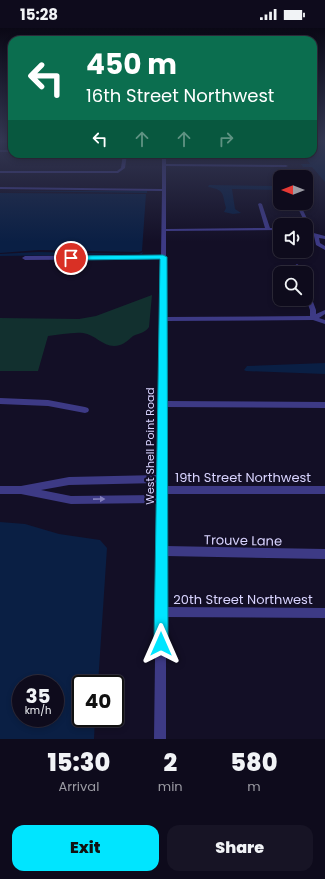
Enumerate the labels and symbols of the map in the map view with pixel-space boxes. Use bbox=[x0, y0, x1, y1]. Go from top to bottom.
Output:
north arrow bbox=[273, 170, 313, 210]
pin bbox=[54, 241, 88, 275]
street label: West Shell Point Road bbox=[142, 387, 158, 505]
street label: 19th Street Northwest bbox=[175, 468, 311, 487]
one-way arrow bbox=[93, 496, 106, 502]
street label: Trouve Lane bbox=[204, 530, 282, 551]
street label: 20th Street Northwest bbox=[173, 590, 313, 609]
position arrow bbox=[140, 623, 182, 665]
speed limit sign: 40 bbox=[72, 675, 124, 727]

